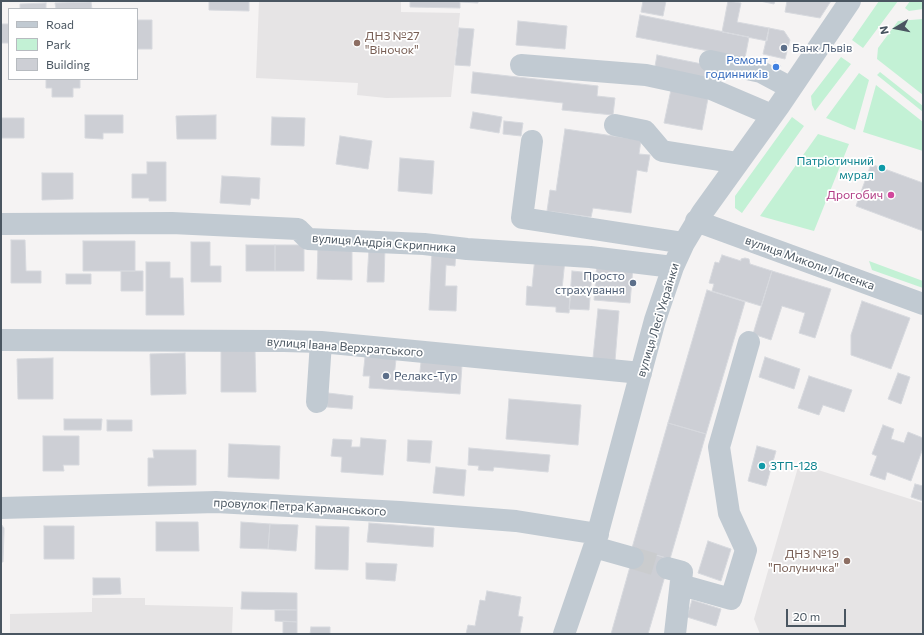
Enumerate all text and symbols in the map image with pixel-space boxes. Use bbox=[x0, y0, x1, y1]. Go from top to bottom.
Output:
legend bbox=[8, 8, 138, 80]
north arrow bbox=[876, 8, 916, 48]
text: Road bbox=[46, 17, 74, 31]
text: N bbox=[877, 25, 891, 35]
place label: ДНЗ №27 "Віночок" bbox=[365, 29, 420, 57]
text: Park bbox=[46, 37, 71, 51]
marker: ДНЗ №27 "Віночок" bbox=[352, 38, 362, 48]
place label: Банк Львів bbox=[792, 41, 852, 55]
marker: Банк Львів bbox=[779, 43, 789, 53]
place label: Ремонт годинників bbox=[705, 53, 768, 81]
text: Building bbox=[46, 57, 90, 71]
marker: Ремонт годинників bbox=[771, 62, 781, 72]
place label: Патріотичний мурал bbox=[796, 154, 874, 182]
marker: Патріотичний мурал bbox=[877, 163, 887, 173]
place label: Дрогобич bbox=[827, 188, 883, 202]
marker: Дрогобич bbox=[886, 190, 896, 200]
street label: вулиця Андрія Скрипника bbox=[312, 231, 456, 255]
street label: вулиця Миколи Лисенка bbox=[743, 233, 877, 293]
street label: вулиця Лесі Українки bbox=[634, 261, 682, 379]
place label: Просто страхування bbox=[555, 269, 625, 297]
marker: Просто страхування bbox=[628, 278, 638, 288]
street label: вулиця Івана Верхратського bbox=[266, 334, 424, 360]
place label: Релакс-Тур bbox=[394, 369, 457, 383]
marker: Релакс-Тур bbox=[381, 371, 391, 381]
place label: ЗТП-128 bbox=[770, 459, 818, 473]
marker: ЗТП-128 bbox=[757, 461, 767, 471]
street label: провулок Петра Карманського bbox=[213, 495, 387, 519]
place label: ДНЗ №19 "Полуничка" bbox=[768, 547, 839, 575]
marker: ДНЗ №19 "Полуничка" bbox=[842, 556, 852, 566]
scale bar bbox=[788, 601, 848, 627]
text: 20 m bbox=[793, 609, 820, 623]

